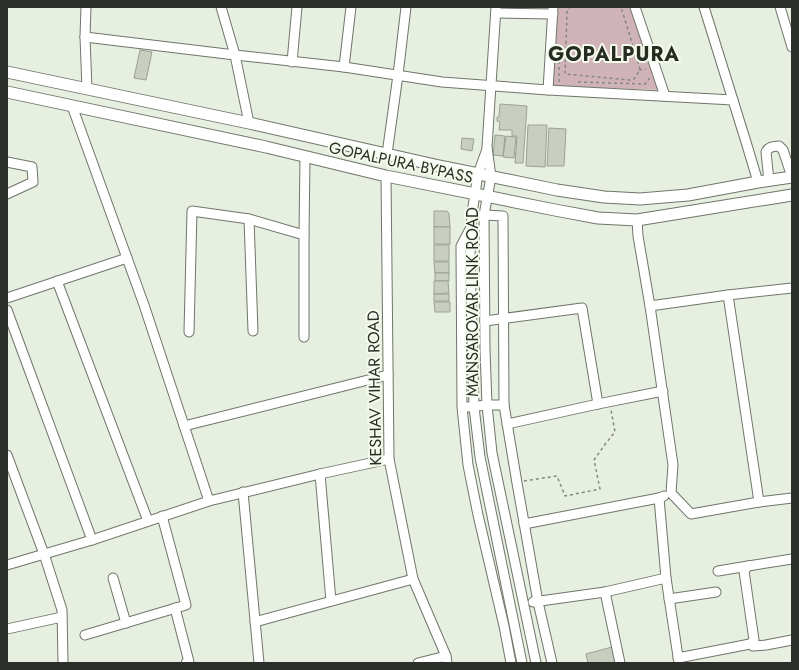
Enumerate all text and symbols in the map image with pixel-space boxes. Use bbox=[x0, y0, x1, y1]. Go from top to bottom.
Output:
district label: GOPALPURA bbox=[548, 40, 680, 69]
street label: GOPALPURA BYPASS bbox=[327, 136, 475, 189]
street label: MANSAROVAR LINK ROAD bbox=[461, 207, 484, 397]
street label: KESHAV VIHAR ROAD bbox=[362, 310, 387, 466]

